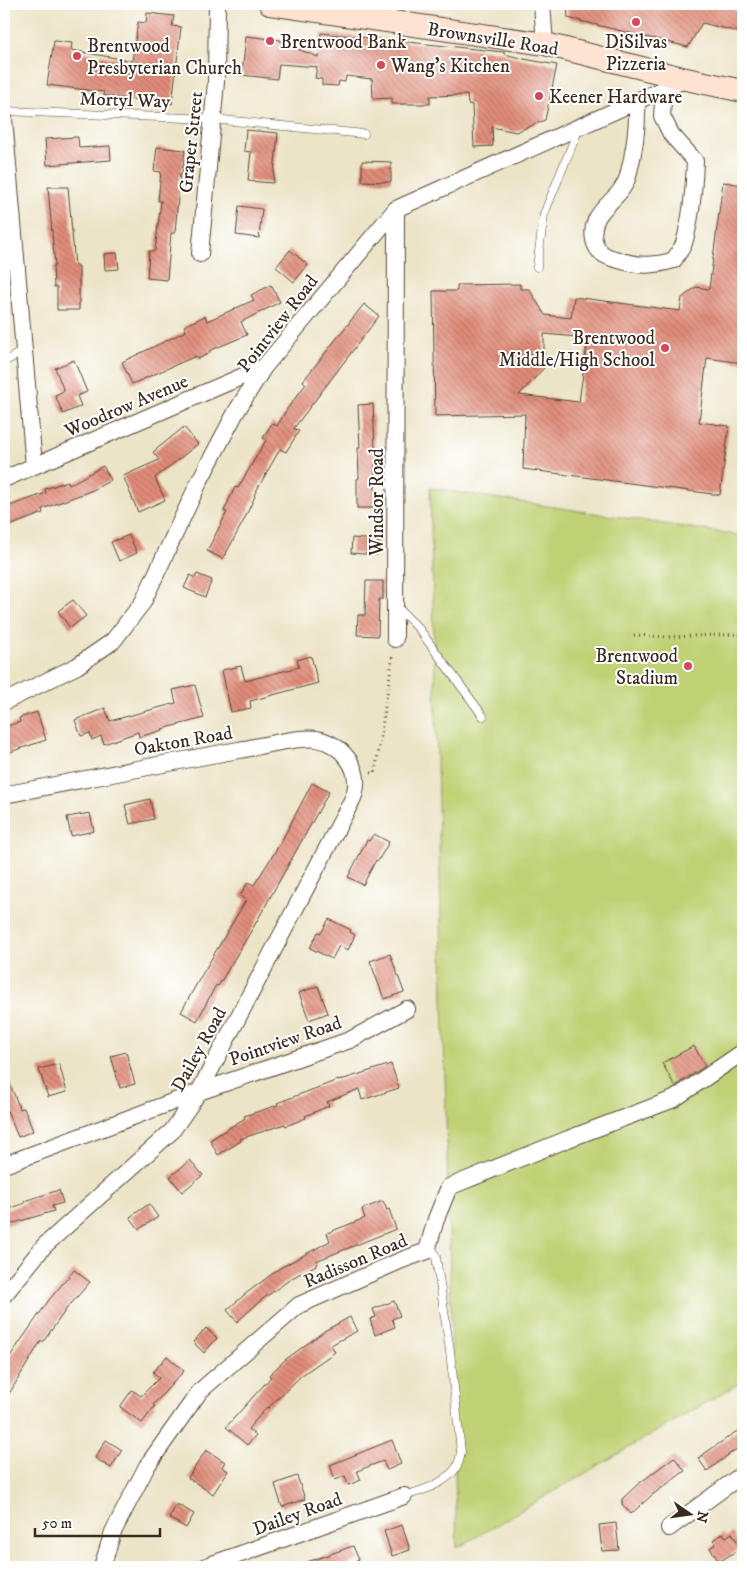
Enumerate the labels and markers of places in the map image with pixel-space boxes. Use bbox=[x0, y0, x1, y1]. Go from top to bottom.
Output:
marker: DiSilvas Pizzeria bbox=[630, 16, 642, 28]
place label: Brentwood Bank bbox=[280, 31, 407, 54]
place label: DiSilvas Pizzeria bbox=[605, 31, 667, 76]
place label: Brentwood Presbyterian Church bbox=[87, 35, 242, 80]
marker: Brentwood Bank bbox=[264, 35, 276, 47]
marker: Brentwood Presbyterian Church bbox=[71, 50, 83, 62]
place label: Wang's Kitchen bbox=[390, 55, 510, 78]
marker: Wang's Kitchen bbox=[375, 59, 387, 71]
place label: Keener Hardware bbox=[549, 86, 682, 109]
marker: Keener Hardware bbox=[533, 90, 545, 102]
place label: Brentwood Middle/High School bbox=[499, 327, 656, 372]
marker: Brentwood Middle/High School bbox=[659, 342, 671, 354]
place label: Brentwood Stadium bbox=[595, 645, 679, 690]
marker: Brentwood Stadium bbox=[682, 660, 694, 672]

